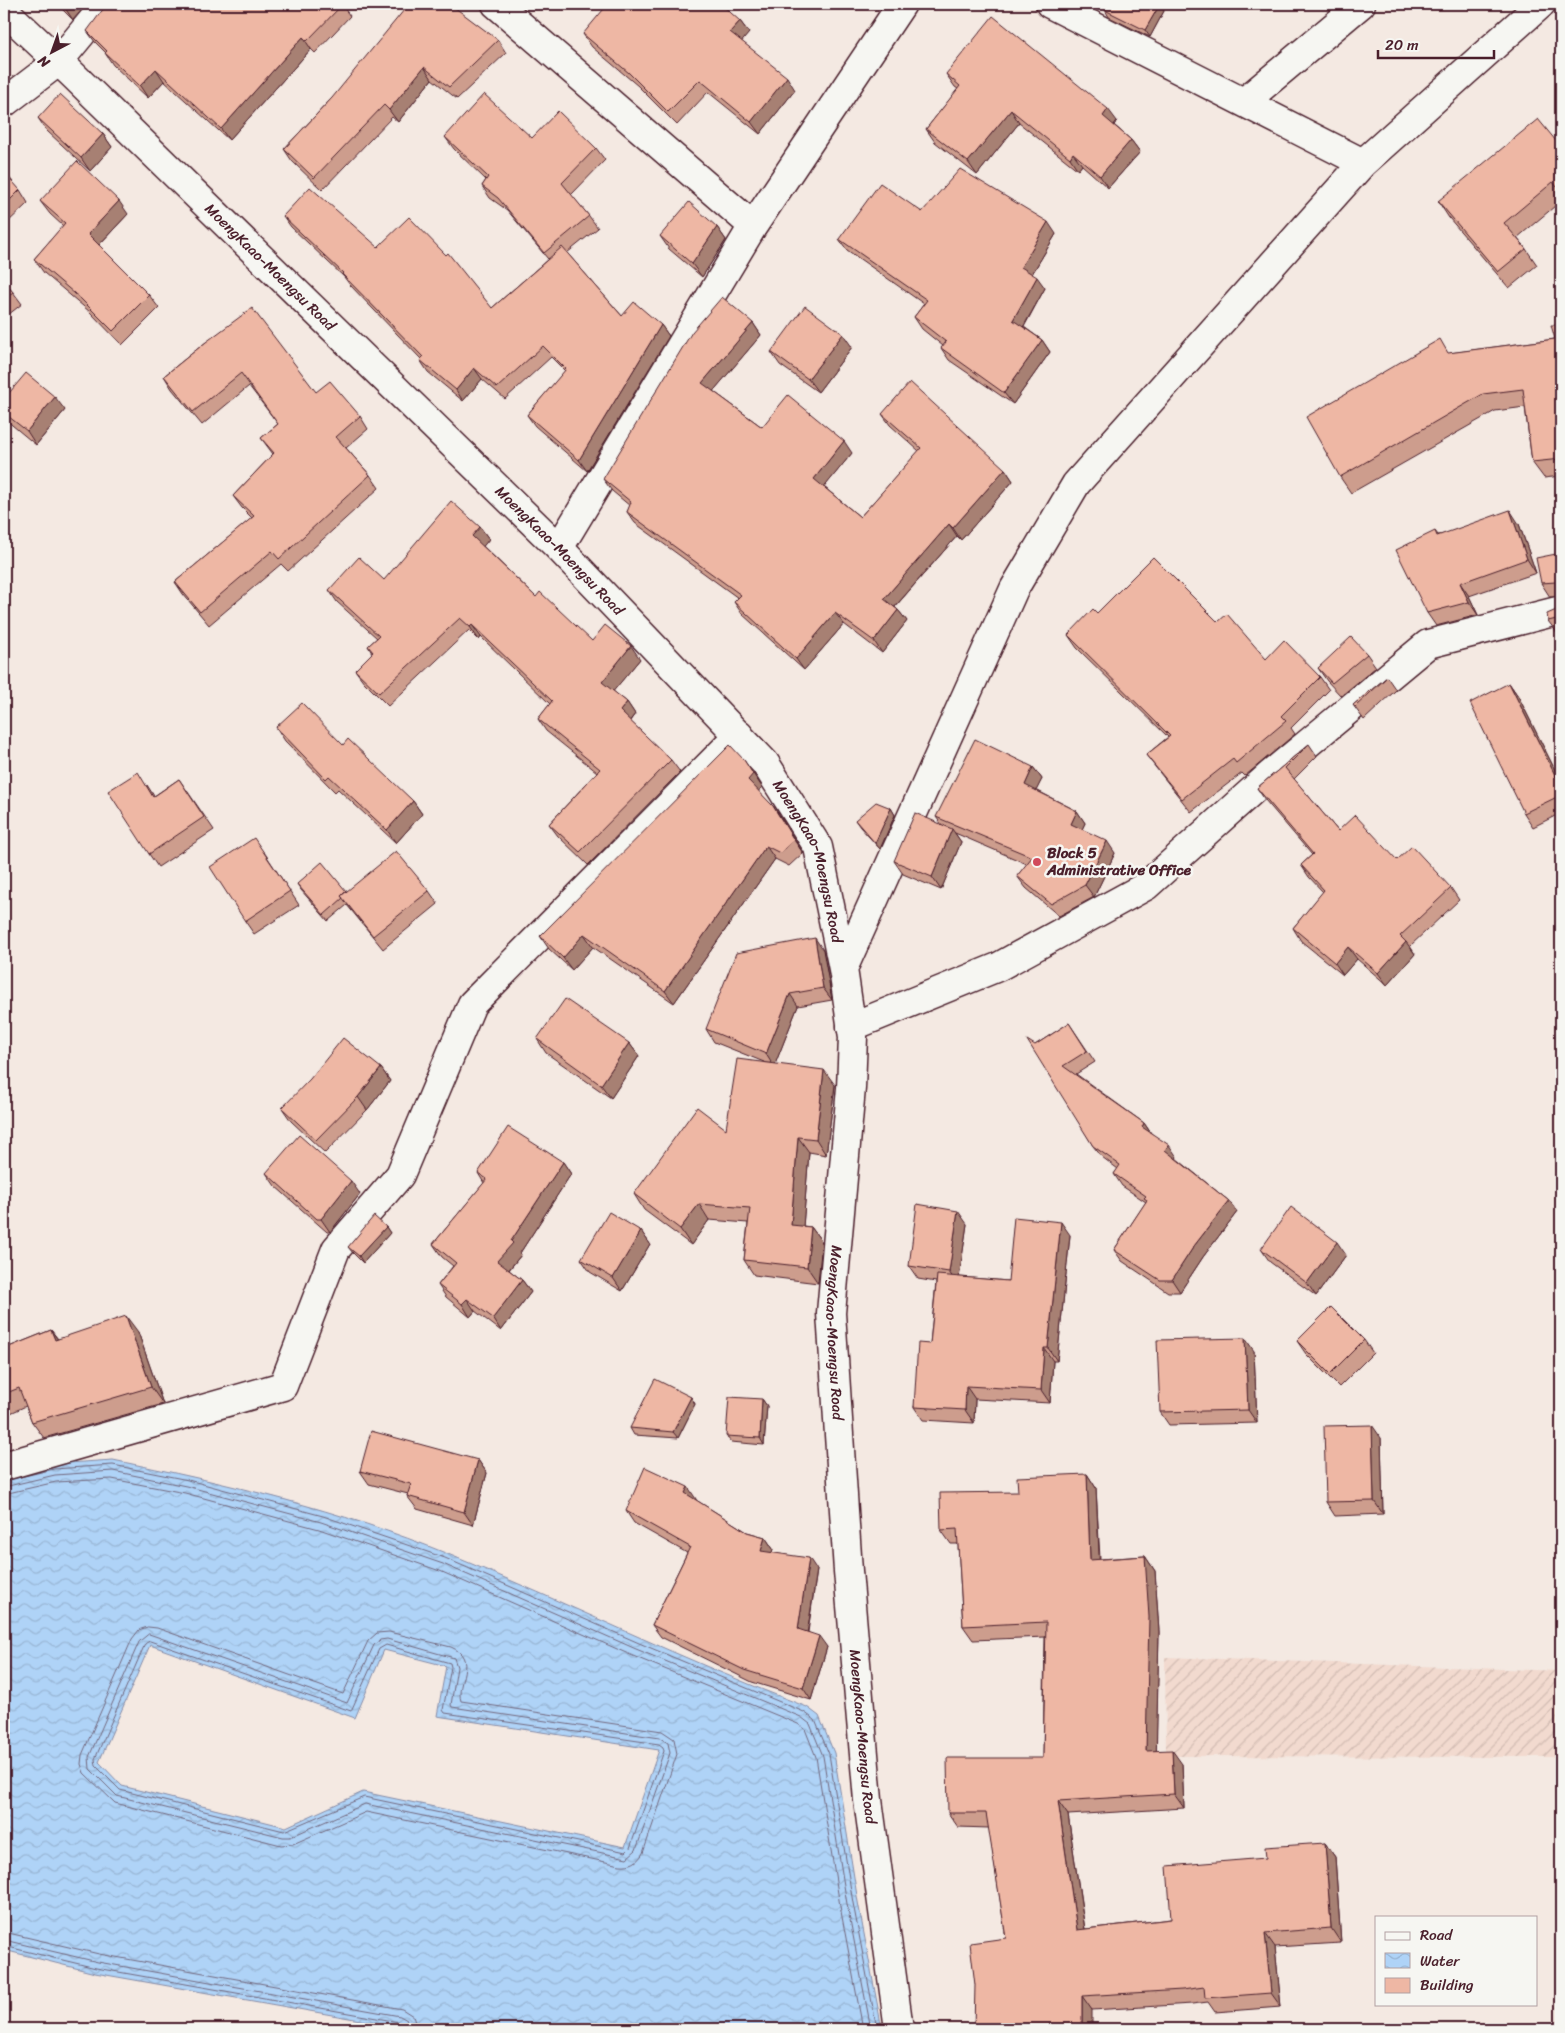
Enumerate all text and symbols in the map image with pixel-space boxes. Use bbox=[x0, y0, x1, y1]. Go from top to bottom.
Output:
north arrow bbox=[28, 28, 78, 78]
scale bar bbox=[1378, 28, 1494, 60]
text: 20 m bbox=[1385, 32, 1419, 58]
text: N bbox=[32, 49, 56, 75]
street label: MoengKaao-Moengsu Road bbox=[198, 197, 343, 338]
street label: MoengKaao-Moengsu Road bbox=[489, 479, 631, 622]
street label: MoengKaao-Moengsu Road bbox=[766, 774, 851, 946]
place label: Block 5 Administrative Office bbox=[1046, 840, 1192, 883]
marker: Block 5 Administrative Office bbox=[1031, 856, 1043, 868]
street label: MoengKaao-Moengsu Road bbox=[818, 1244, 851, 1422]
street label: MoengKaao-Moengsu Road bbox=[842, 1648, 884, 1826]
legend bbox=[1375, 1916, 1538, 2006]
text: Road bbox=[1420, 1922, 1453, 1948]
text: Water bbox=[1420, 1948, 1460, 1974]
text: Building bbox=[1420, 1972, 1474, 1998]

